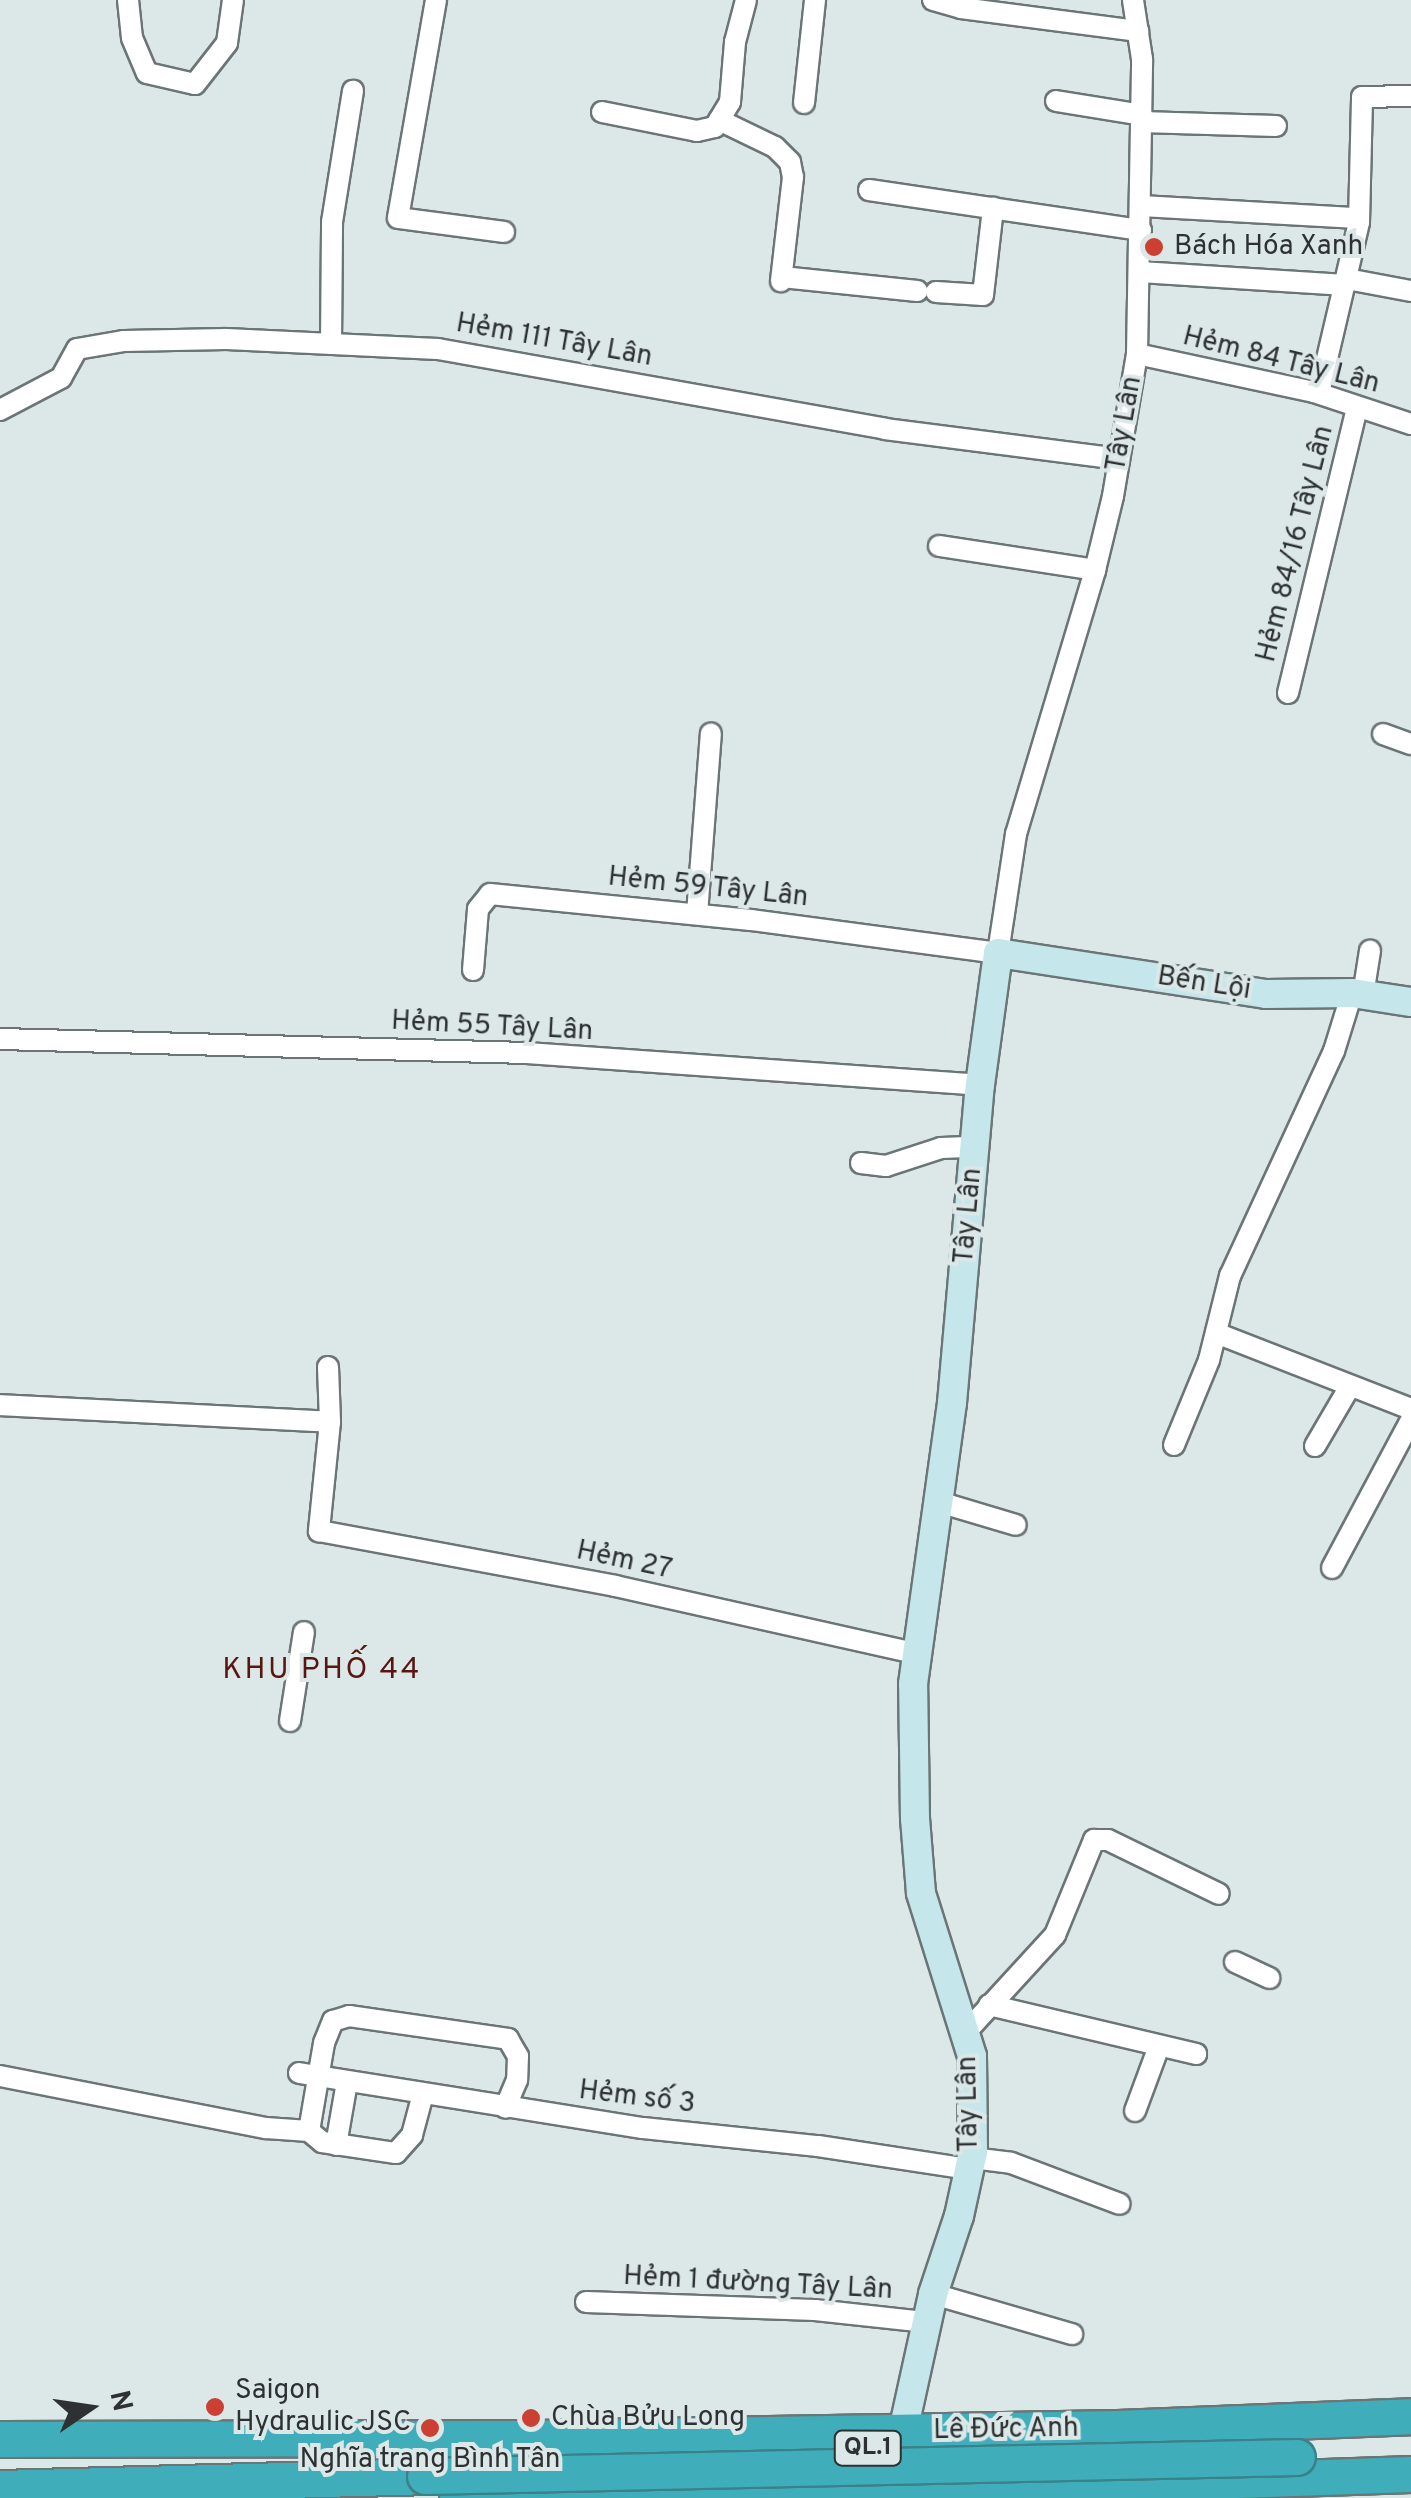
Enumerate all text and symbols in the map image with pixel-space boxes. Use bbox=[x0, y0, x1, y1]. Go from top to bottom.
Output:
place label: Bách Hóa Xanh bbox=[1174, 230, 1363, 264]
marker: Bách Hóa Xanh bbox=[1143, 236, 1165, 258]
street label: Hẻm 111 Tây Lân bbox=[453, 307, 655, 375]
street label: Hẻm 84 Tây Lân bbox=[1178, 320, 1384, 402]
street label: Tây Lân bbox=[1100, 374, 1150, 474]
street label: Hẻm 84/16 Tây Lân bbox=[1250, 422, 1342, 666]
street label: Hẻm 59 Tây Lân bbox=[606, 861, 810, 915]
street label: Bến Lội bbox=[1155, 960, 1253, 1008]
street label: Hẻm 55 Tây Lân bbox=[390, 1005, 594, 1049]
street label: Tây Lân bbox=[948, 1166, 990, 1266]
street label: Hẻm 27 bbox=[573, 1535, 675, 1587]
district label: KHU PHỐ 44 bbox=[222, 1653, 422, 1689]
street label: Tây Lân bbox=[951, 2055, 987, 2153]
street label: Hẻm số 3 bbox=[577, 2074, 697, 2122]
street label: Hẻm 1 đường Tây Lân bbox=[622, 2260, 894, 2308]
north arrow bbox=[40, 2358, 140, 2458]
place label: Saigon Hydraulic JSC bbox=[235, 2374, 411, 2440]
text: N bbox=[99, 2387, 139, 2415]
marker: Saigon Hydraulic JSC bbox=[204, 2396, 226, 2418]
place label: Chùa Bửu Long bbox=[551, 2401, 745, 2435]
marker: Chùa Bửu Long bbox=[520, 2407, 542, 2429]
street label: Lê Đức Anh bbox=[932, 2412, 1080, 2448]
marker: Nghĩa trang Bình Tân bbox=[419, 2417, 441, 2439]
road number: QL.1 bbox=[833, 2428, 903, 2468]
place label: Nghĩa trang Bình Tân bbox=[299, 2443, 561, 2477]

